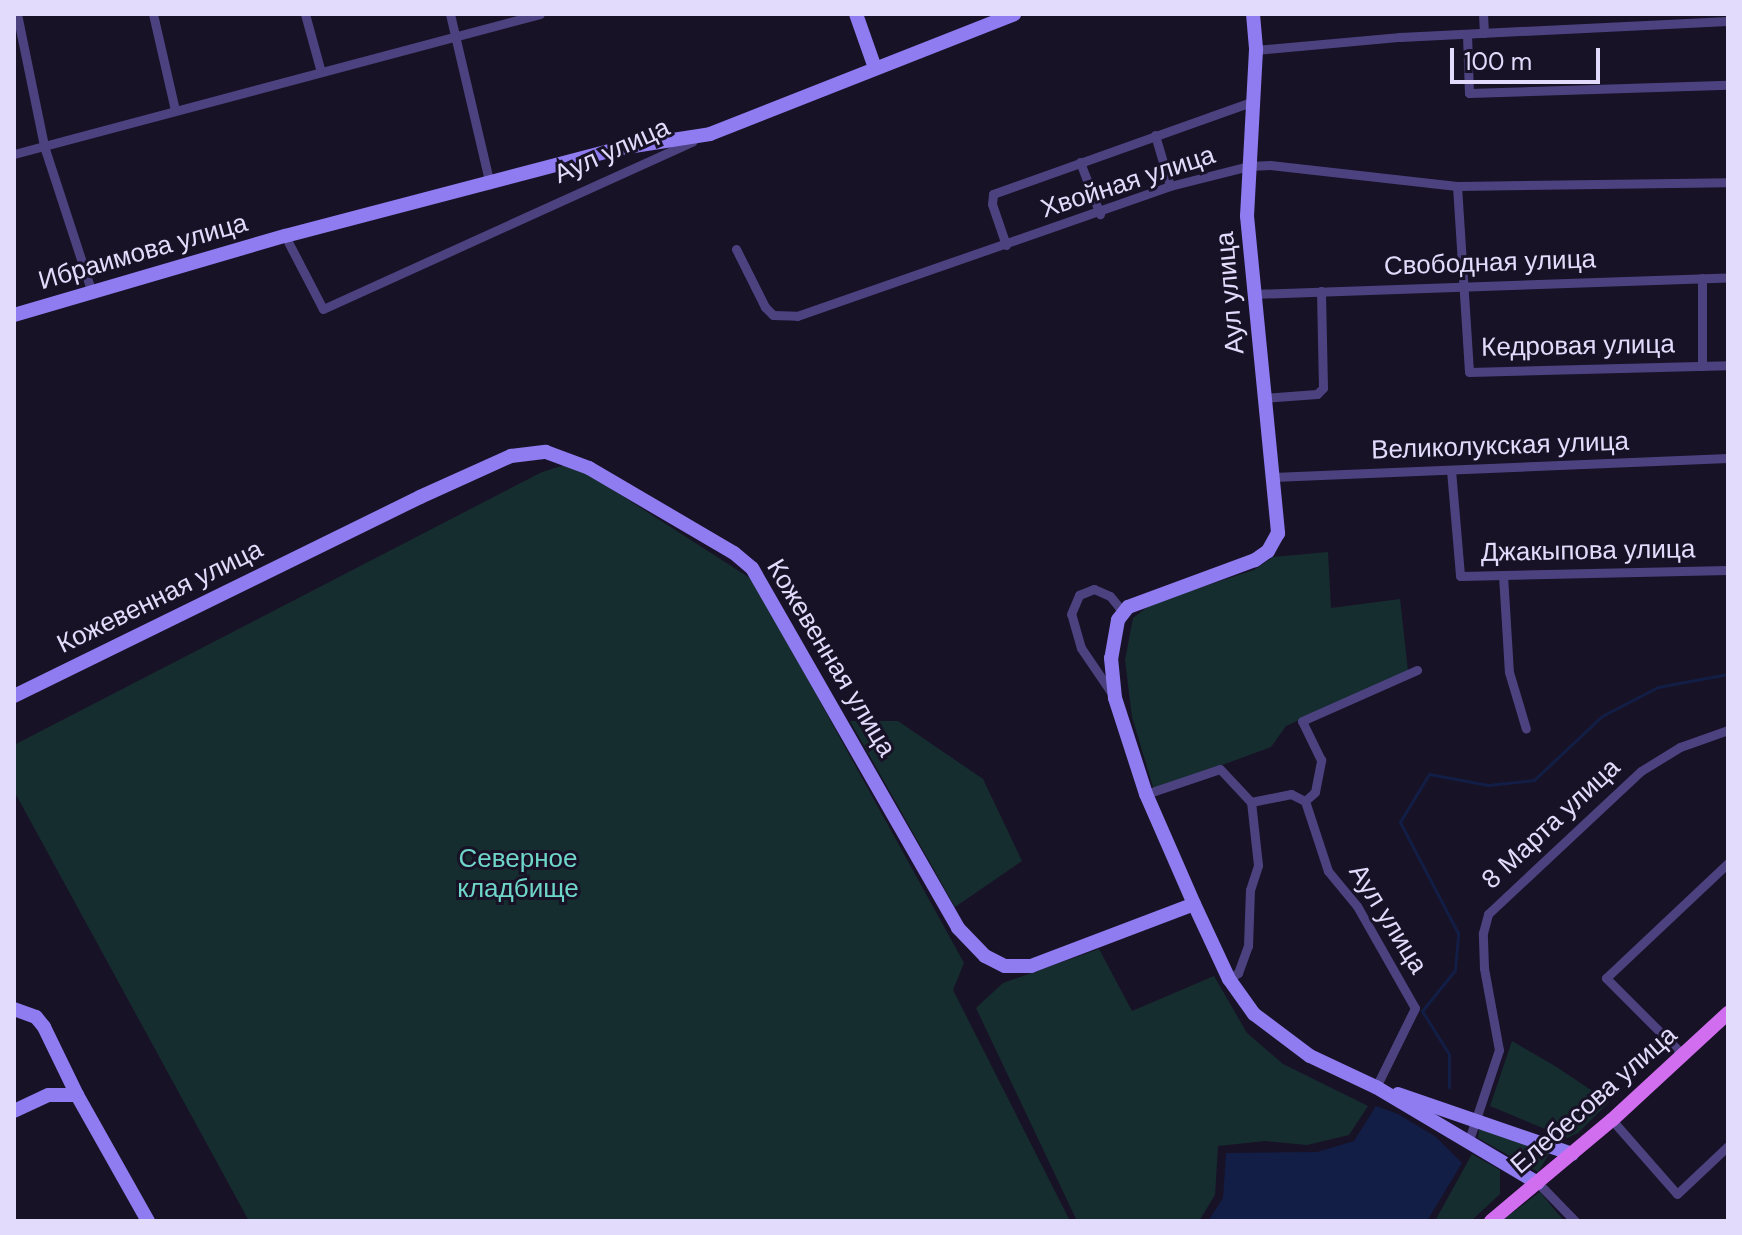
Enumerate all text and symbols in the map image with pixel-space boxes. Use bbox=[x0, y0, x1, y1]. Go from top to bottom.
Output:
scale bar bbox=[1454, 32, 1604, 82]
text: 100 m bbox=[1464, 46, 1532, 77]
street label: Аул улица bbox=[549, 112, 675, 190]
street label: Хвойная улица bbox=[1037, 139, 1219, 225]
street label: Ибраимова улица bbox=[35, 207, 251, 297]
street label: Аул улица bbox=[1209, 230, 1251, 356]
street label: Свободная улица bbox=[1384, 244, 1596, 282]
street label: Кедровая улица bbox=[1481, 329, 1675, 363]
street label: Великолукская улица bbox=[1371, 426, 1629, 466]
street label: Кожевенная улица bbox=[52, 534, 268, 660]
street label: Джакыпова улица bbox=[1481, 534, 1695, 568]
street label: Кожевенная улица bbox=[760, 554, 902, 762]
street label: 8 Марта улица bbox=[1475, 752, 1627, 896]
park label: Северное кладбище bbox=[457, 843, 579, 904]
street label: Аул улица bbox=[1342, 859, 1434, 979]
street label: Елебесова улица bbox=[1505, 1019, 1683, 1181]

